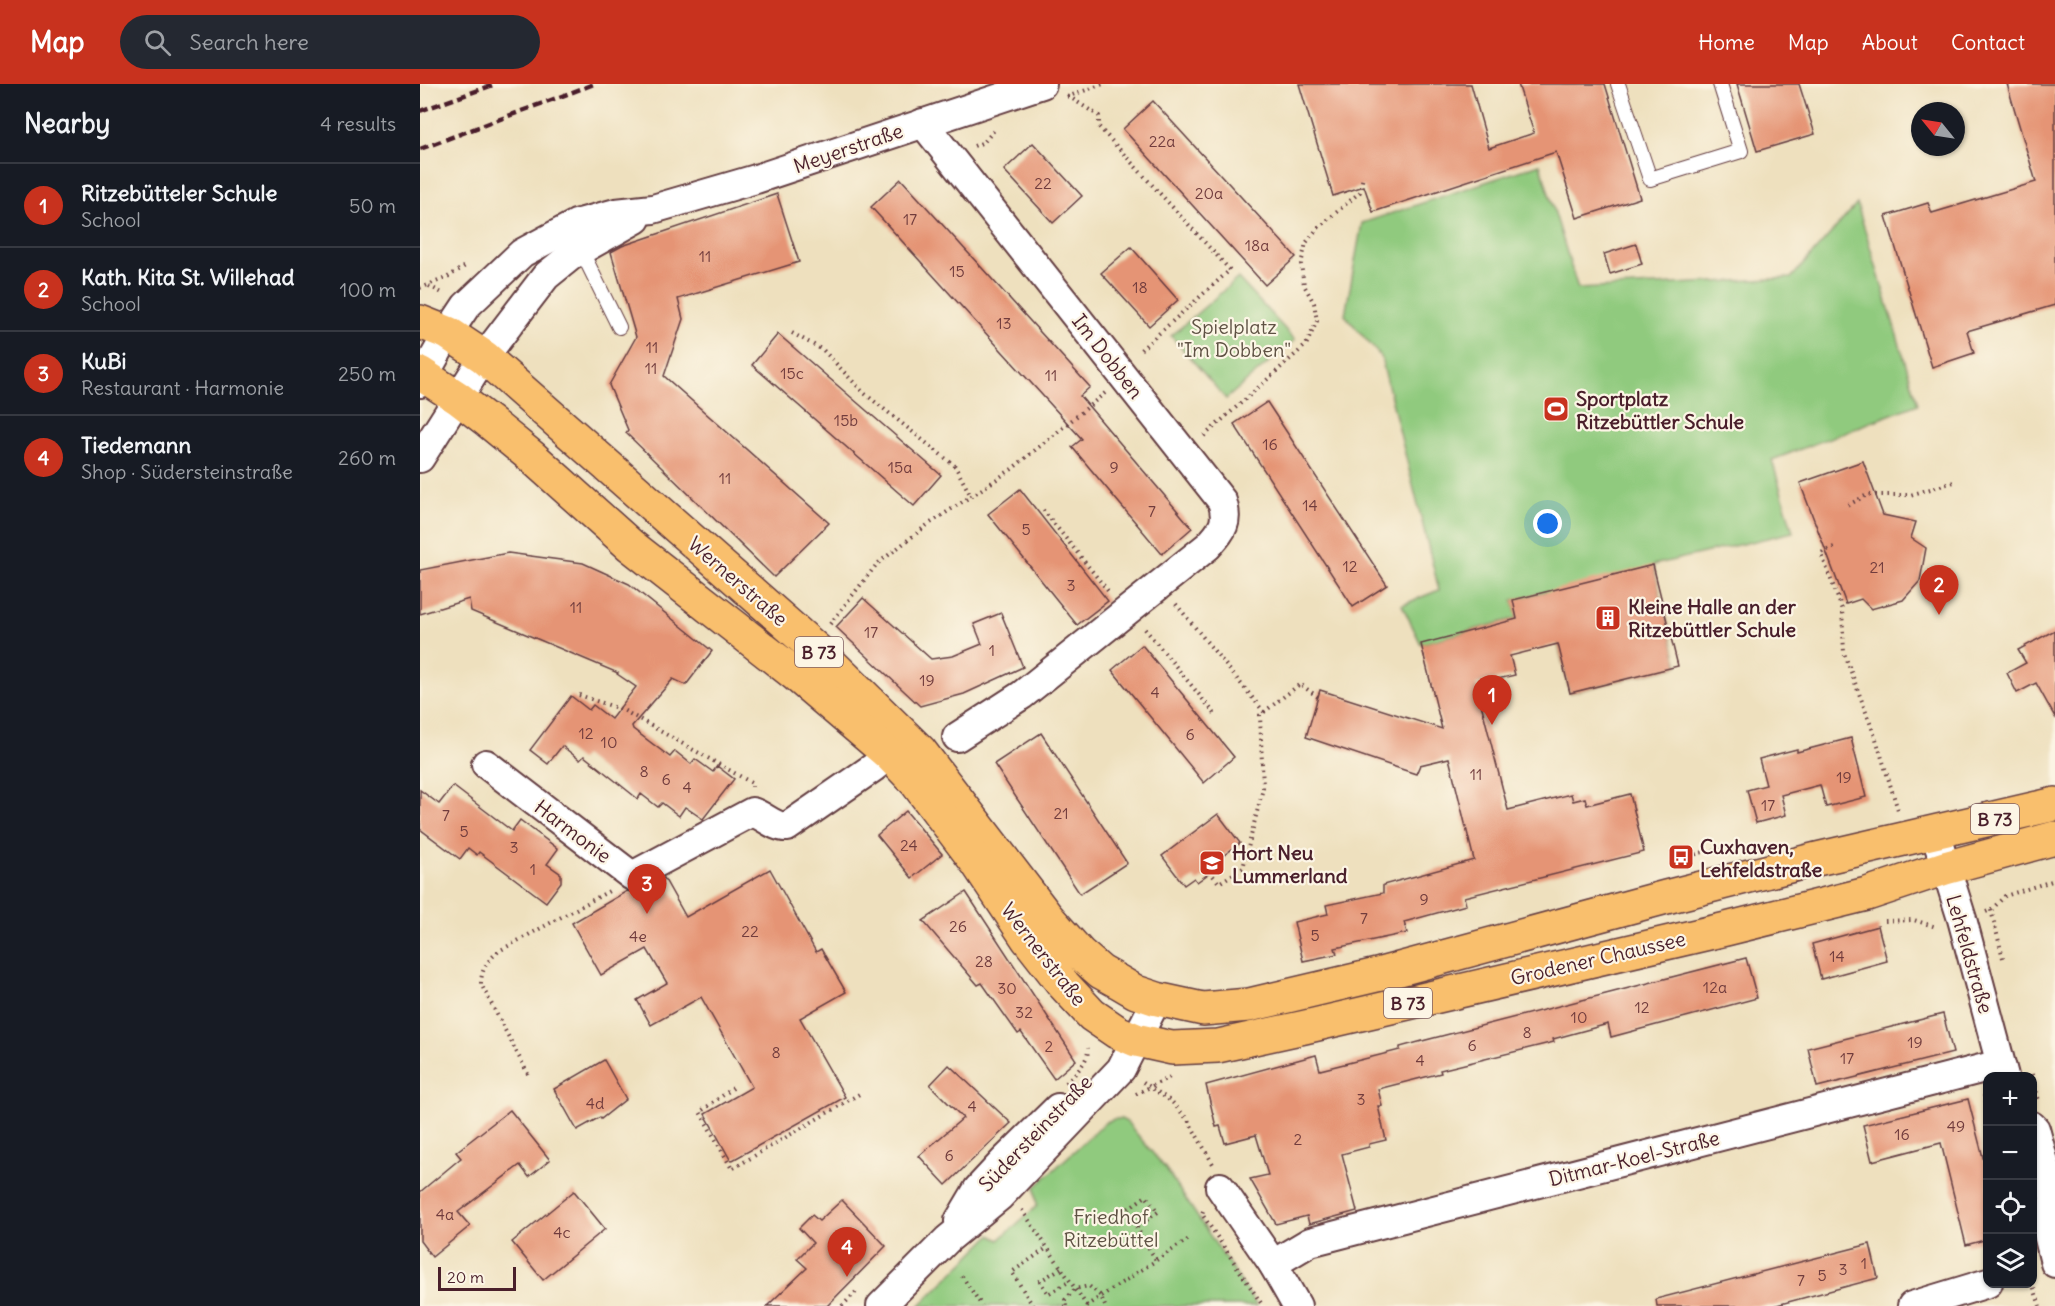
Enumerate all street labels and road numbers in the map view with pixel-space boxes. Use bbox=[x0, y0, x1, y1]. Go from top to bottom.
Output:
street label: Meyerstraße bbox=[790, 118, 906, 178]
street label: Im Dobben bbox=[1067, 309, 1149, 403]
street label: Wernerstraße bbox=[683, 531, 793, 631]
road number: B 73 bbox=[795, 637, 843, 667]
street label: Harmonie bbox=[530, 794, 616, 868]
road number: B 73 bbox=[1971, 804, 2019, 834]
street label: Lehfeldstraße bbox=[1941, 892, 1999, 1016]
street label: Wernerstraße bbox=[996, 898, 1092, 1010]
street label: Grodener Chaussee bbox=[1508, 926, 1688, 990]
road number: B 73 bbox=[1384, 988, 1432, 1018]
street label: Südersteinstraße bbox=[973, 1069, 1097, 1197]
street label: Ditmar-Koel-Straße bbox=[1546, 1125, 1722, 1191]

